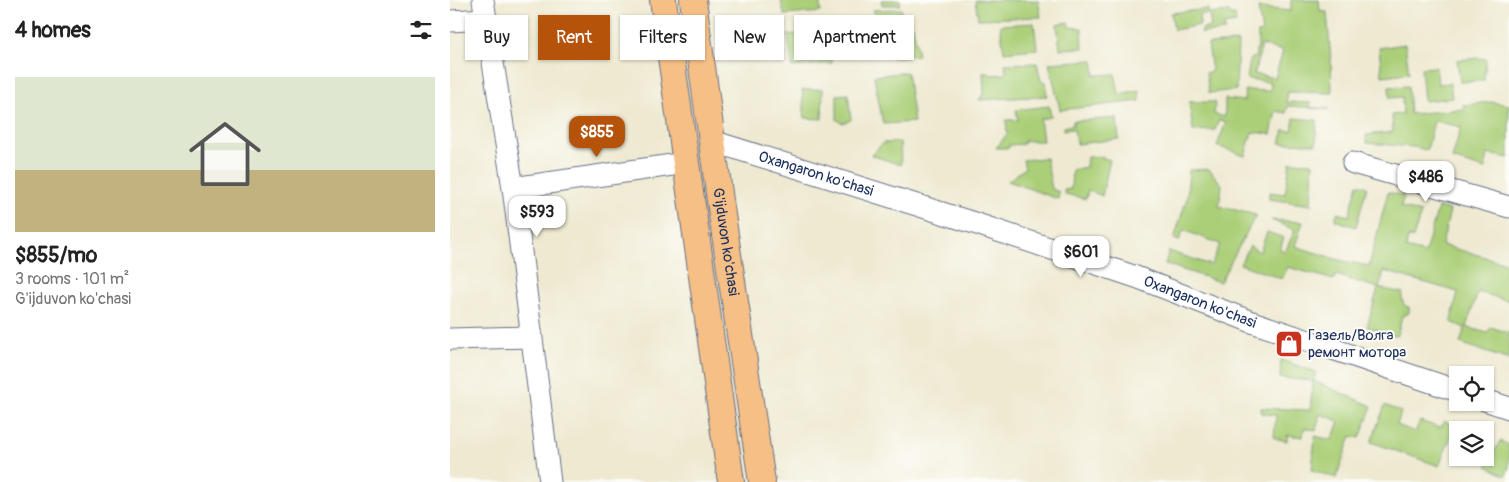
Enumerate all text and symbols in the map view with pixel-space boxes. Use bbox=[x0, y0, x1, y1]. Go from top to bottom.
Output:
chip: Buy bbox=[465, 15, 528, 60]
chip: Rent bbox=[538, 15, 610, 60]
chip: Filters bbox=[620, 15, 705, 60]
chip: New bbox=[715, 15, 784, 60]
chip: Apartment bbox=[794, 15, 914, 60]
icon: filters bbox=[407, 16, 435, 44]
text: 4 homes bbox=[15, 17, 91, 44]
icon: home bbox=[180, 109, 270, 199]
pin: $855 bbox=[567, 116, 627, 158]
text: $855 bbox=[580, 122, 614, 142]
street label: Oxangaron ko'chasi bbox=[756, 147, 876, 201]
pin: $486 bbox=[1396, 160, 1456, 203]
text: $486 bbox=[1408, 167, 1444, 187]
street label: G'ijduvon ko'chasi bbox=[709, 186, 744, 297]
pin: $593 bbox=[507, 196, 567, 238]
text: $593 bbox=[520, 202, 554, 222]
pin: $601 bbox=[1051, 236, 1111, 278]
text: $855/mo bbox=[15, 242, 97, 269]
text: $601 bbox=[1063, 242, 1099, 262]
text: 3 rooms · 101 m² bbox=[15, 269, 129, 289]
street label: Oxangaron ko'chasi bbox=[1141, 271, 1259, 332]
text: G'ijduvon ko'chasi bbox=[15, 289, 131, 309]
place label: Газель/Волга ремонт мотора bbox=[1308, 326, 1406, 362]
shop icon: Газель/Волга ремонт мотора bbox=[1274, 329, 1304, 359]
map controls bbox=[1449, 366, 1494, 466]
button: locate bbox=[1449, 366, 1494, 411]
button: layers bbox=[1449, 421, 1494, 466]

